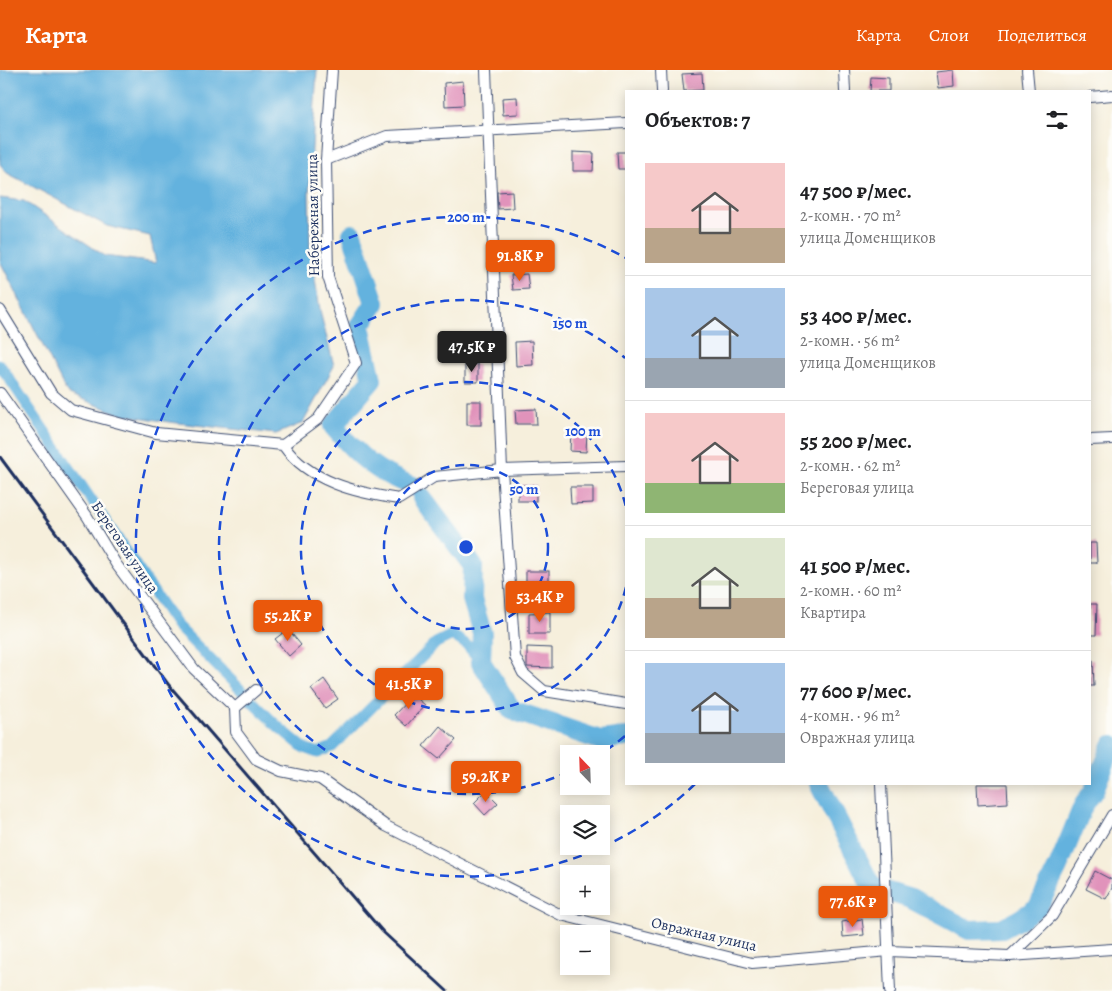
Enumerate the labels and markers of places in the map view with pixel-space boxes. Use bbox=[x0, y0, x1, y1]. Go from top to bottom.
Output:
pin: 91.8K ₽ bbox=[474, 240, 566, 282]
pin: 47.5K ₽ bbox=[426, 330, 518, 373]
centre of rings bbox=[457, 538, 475, 556]
pin: 53.4K ₽ bbox=[494, 580, 586, 623]
pin: 55.2K ₽ bbox=[242, 600, 334, 642]
pin: 41.5K ₽ bbox=[363, 668, 455, 710]
pin: 59.2K ₽ bbox=[440, 760, 532, 803]
pin: 77.6K ₽ bbox=[807, 886, 899, 928]

